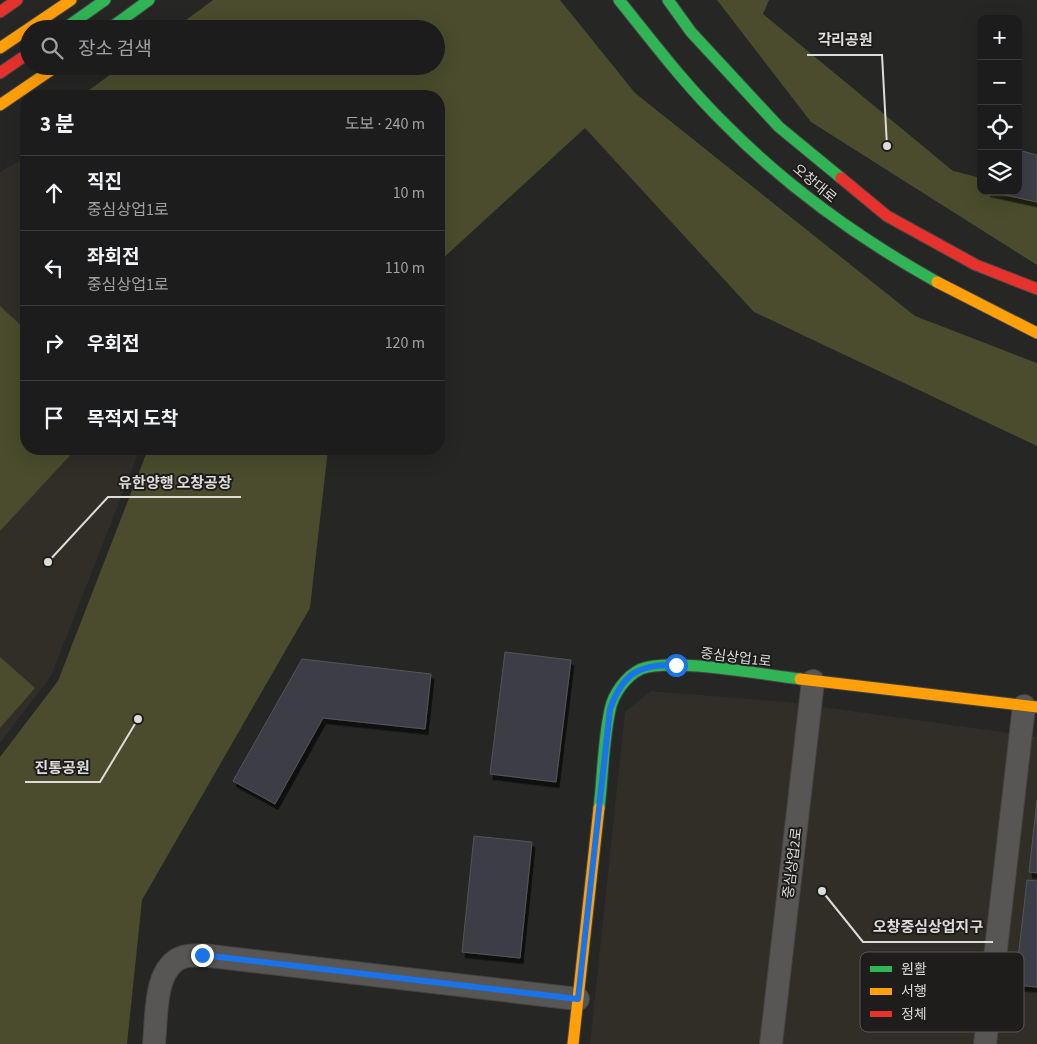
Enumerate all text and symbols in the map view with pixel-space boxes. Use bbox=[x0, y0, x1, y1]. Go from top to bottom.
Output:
map controls bbox=[977, 15, 1022, 195]
button: + bbox=[977, 15, 1022, 60]
search box bbox=[20, 20, 445, 75]
callout: 각리공원 bbox=[807, 25, 882, 55]
text: 각리공원 bbox=[817, 30, 873, 51]
icon: search bbox=[38, 34, 66, 62]
text: 장소 검색 bbox=[78, 36, 152, 63]
button: − bbox=[977, 60, 1022, 105]
button: locate bbox=[977, 105, 1022, 150]
text: 3 분 bbox=[40, 109, 75, 139]
text: 도보 · 240 m bbox=[345, 113, 425, 135]
button: layers bbox=[977, 150, 1022, 195]
street label: 오창대로 bbox=[788, 160, 841, 208]
text: 직진 bbox=[87, 169, 122, 196]
icon: ahead bbox=[40, 179, 68, 207]
text: 10 m bbox=[393, 182, 425, 204]
text: 중심상업1로 bbox=[87, 199, 169, 221]
text: 좌회전 bbox=[87, 244, 139, 271]
icon: left bbox=[40, 254, 68, 282]
text: 110 m bbox=[385, 257, 425, 279]
text: 중심상업1로 bbox=[87, 274, 169, 296]
icon: right bbox=[40, 329, 68, 357]
text: 우회전 bbox=[87, 331, 139, 358]
text: 120 m bbox=[385, 332, 425, 354]
icon: arrive bbox=[40, 404, 68, 432]
text: 목적지 도착 bbox=[87, 406, 178, 433]
callout: 유한양행 오창공장 bbox=[108, 467, 241, 497]
text: 유한양행 오창공장 bbox=[118, 473, 232, 494]
street label: 중심상업1로 bbox=[699, 644, 773, 672]
route start bbox=[665, 654, 688, 677]
callout: 진통공원 bbox=[25, 752, 100, 782]
text: 진통공원 bbox=[34, 758, 90, 779]
street label: 중심상업2로 bbox=[779, 826, 807, 900]
callout: 오창중심상업지구 bbox=[863, 912, 993, 942]
text: 오창중심상업지구 bbox=[873, 917, 983, 938]
route end bbox=[191, 944, 214, 967]
legend bbox=[860, 952, 1024, 1032]
text: 원활 bbox=[901, 960, 927, 980]
text: 서행 bbox=[901, 982, 927, 1002]
text: 정체 bbox=[901, 1005, 927, 1025]

